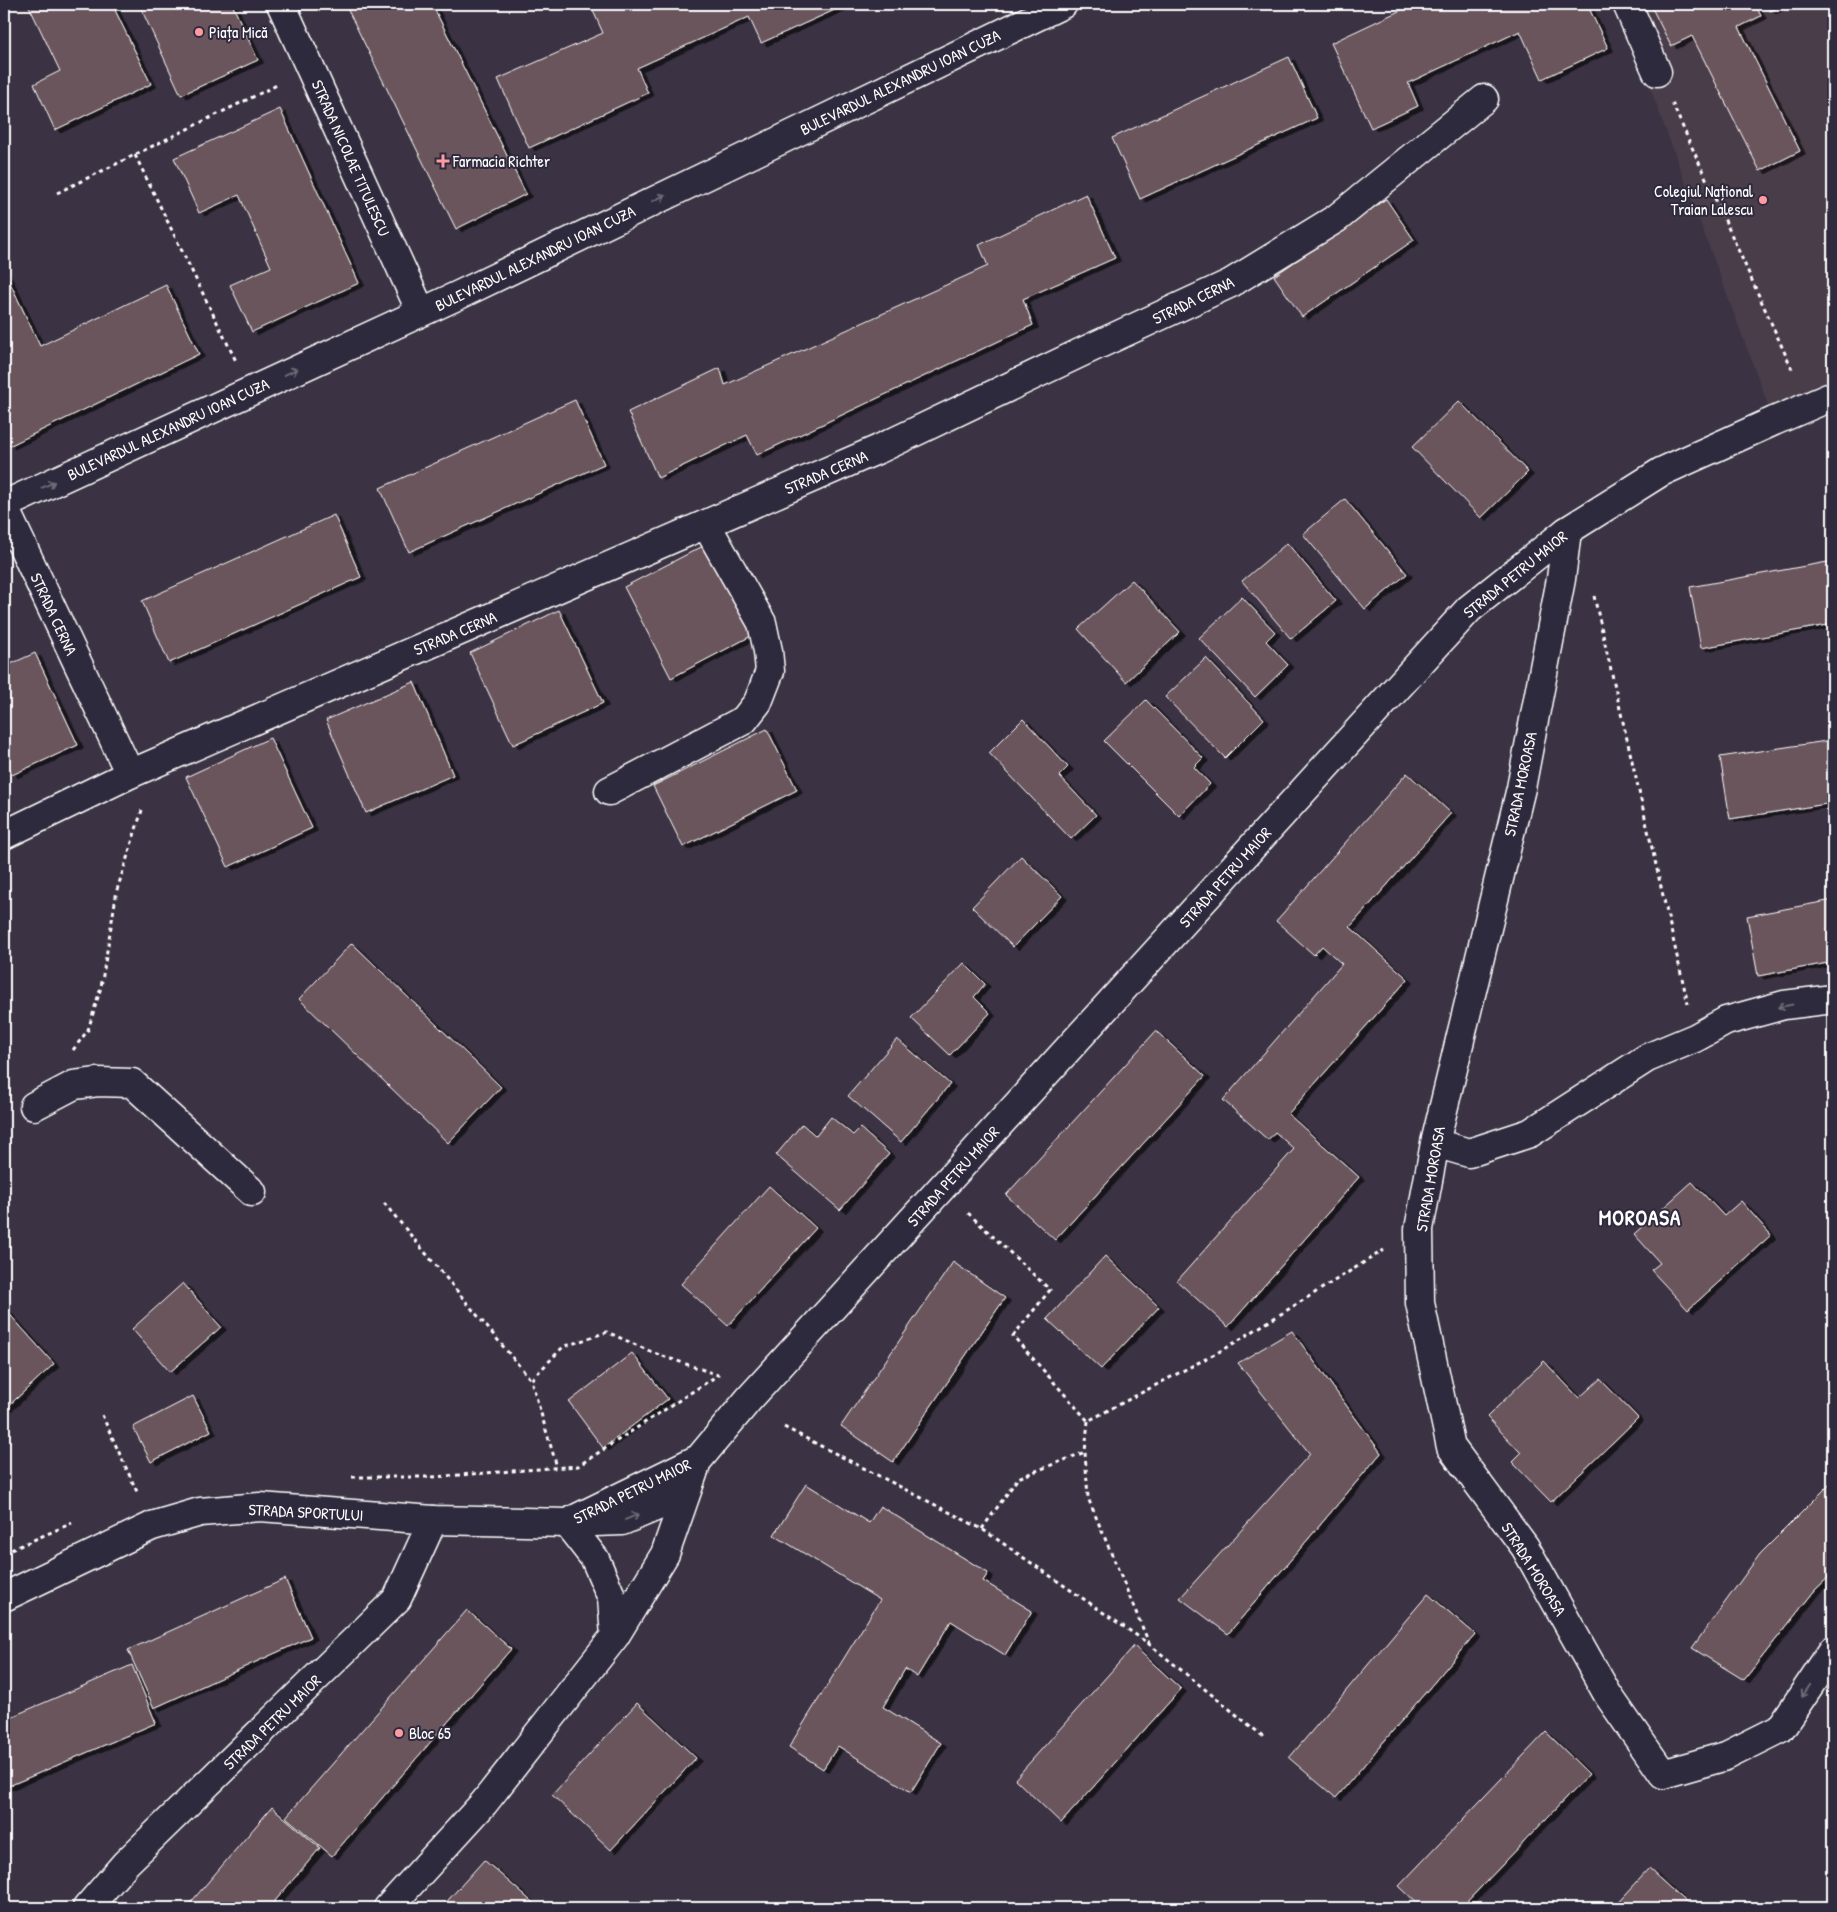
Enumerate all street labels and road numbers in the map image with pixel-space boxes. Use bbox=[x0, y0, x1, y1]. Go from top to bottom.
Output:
street label: BULEVARDUL ALEXANDRU IOAN CUZA bbox=[796, 24, 1004, 140]
street label: STRADA NICOLAE TITULESCU bbox=[307, 76, 395, 240]
street label: BULEVARDUL ALEXANDRU IOAN CUZA bbox=[431, 200, 639, 316]
street label: STRADA CERNA bbox=[1148, 271, 1238, 329]
street label: BULEVARDUL ALEXANDRU IOAN CUZA bbox=[64, 372, 273, 486]
street label: STRADA CERNA bbox=[781, 445, 871, 499]
street label: STRADA PETRU MAIOR bbox=[1458, 525, 1572, 623]
street label: STRADA CERNA bbox=[25, 569, 83, 659]
street label: STRADA CERNA bbox=[410, 606, 500, 660]
street label: STRADA MOROASA bbox=[1498, 729, 1542, 838]
street label: STRADA PETRU MAIOR bbox=[1174, 822, 1276, 932]
street label: STRADA PETRU MAIOR bbox=[902, 1121, 1004, 1231]
street label: STRADA MOROASA bbox=[1410, 1124, 1450, 1233]
street label: STRADA PETRU MAIOR bbox=[570, 1453, 694, 1529]
street label: STRADA SPORTULUI bbox=[248, 1498, 364, 1526]
street label: STRADA MOROASA bbox=[1496, 1518, 1572, 1620]
street label: STRADA PETRU MAIOR bbox=[218, 1670, 326, 1774]

